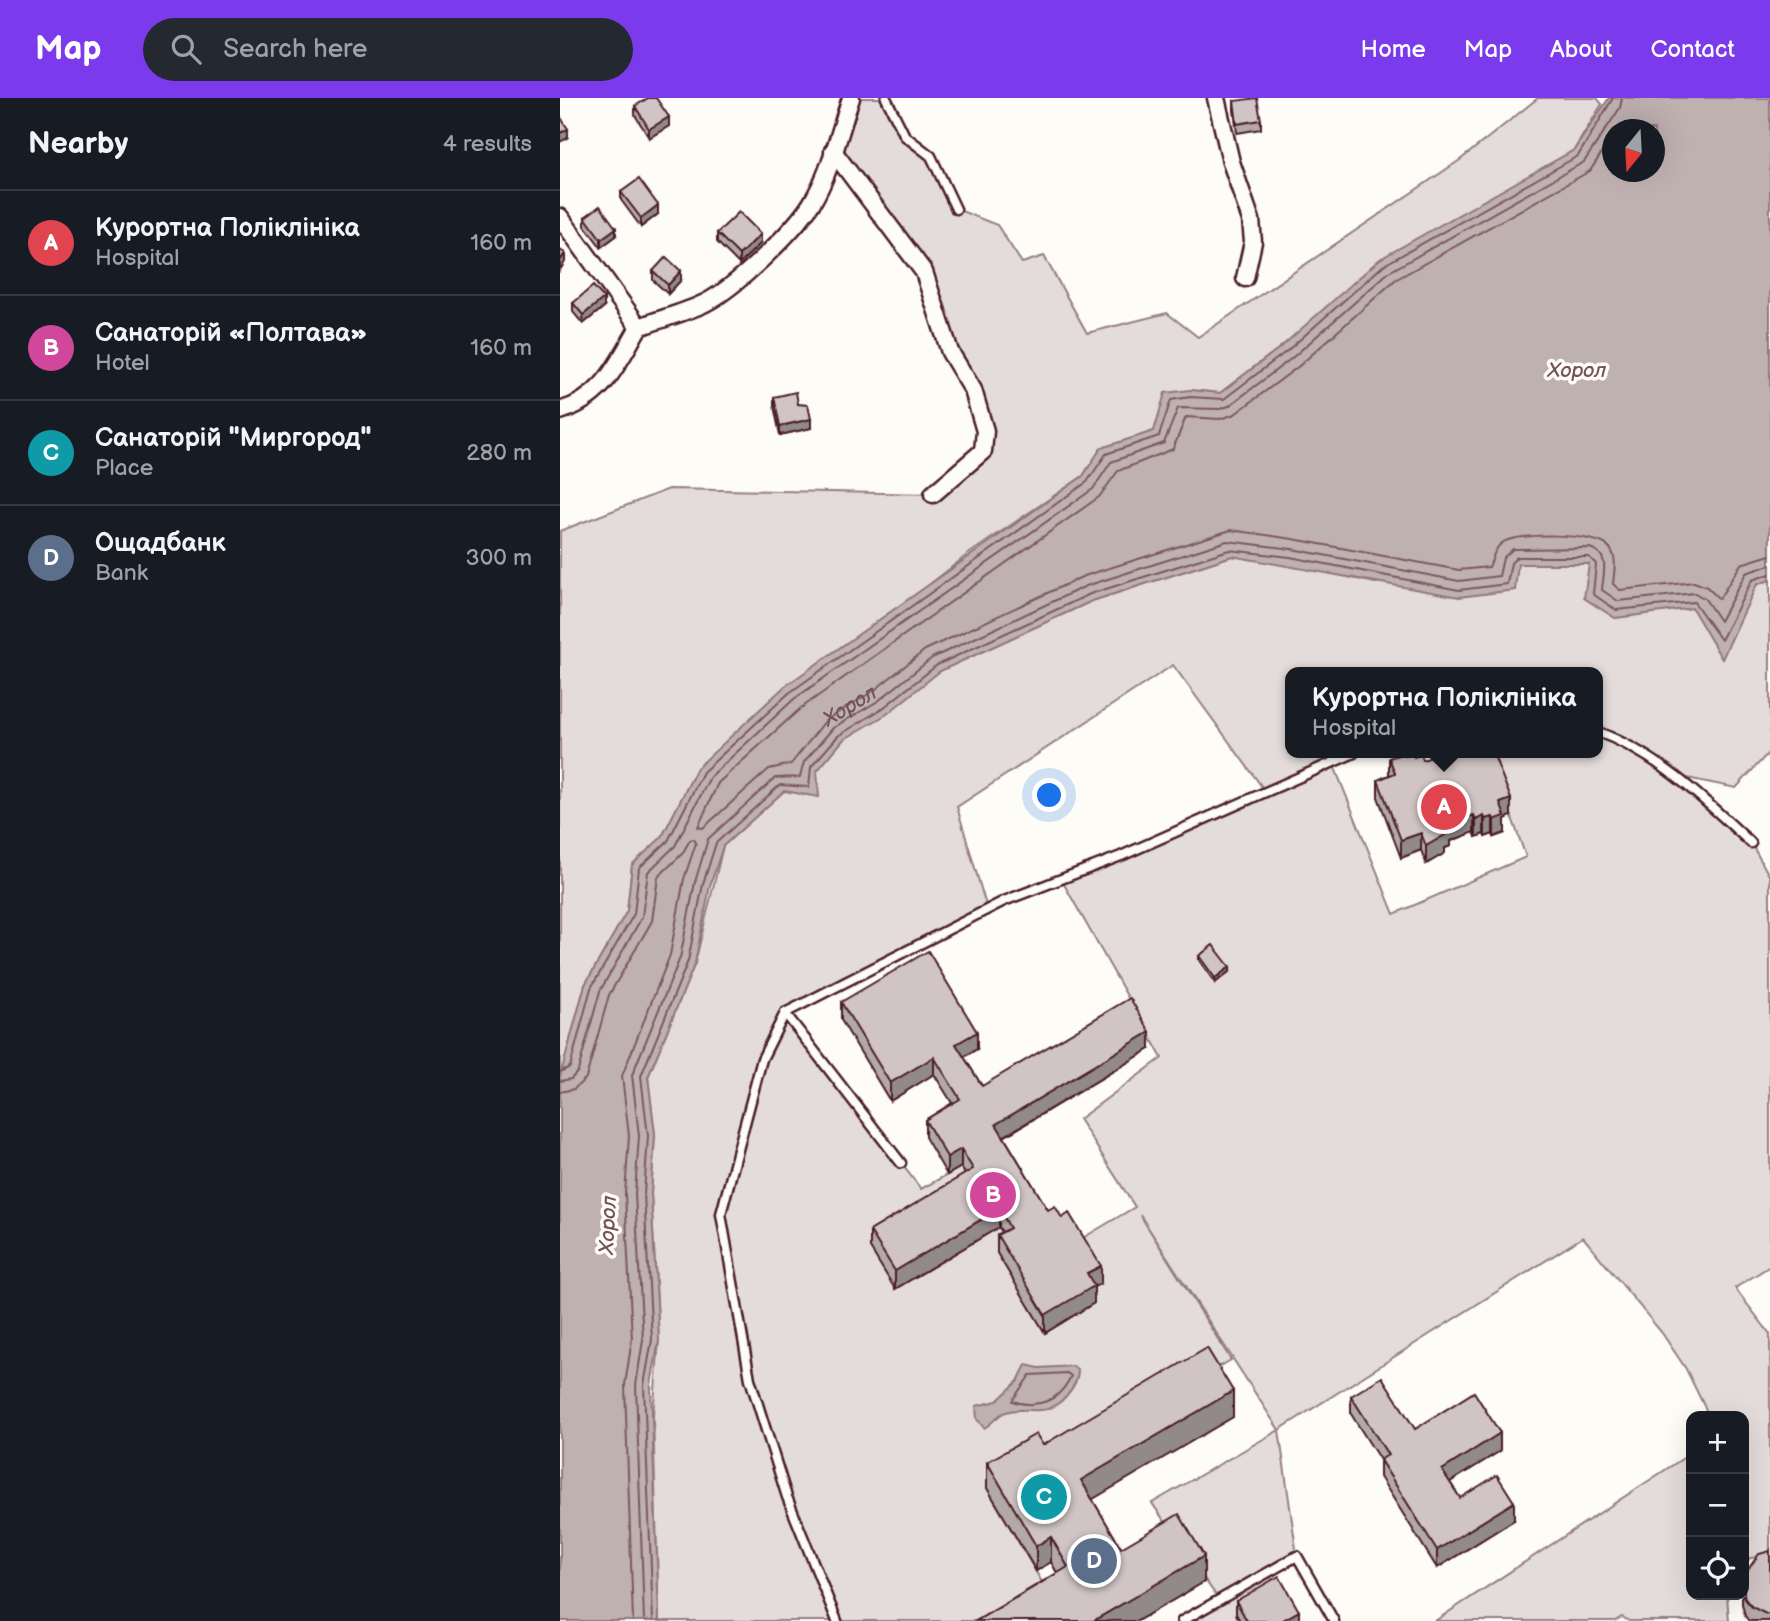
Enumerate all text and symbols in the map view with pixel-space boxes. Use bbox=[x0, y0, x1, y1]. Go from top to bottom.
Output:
search box bbox=[143, 18, 633, 81]
text: Map bbox=[35, 29, 101, 69]
icon: search bbox=[167, 30, 205, 68]
text: Search here bbox=[223, 34, 367, 65]
text: Home bbox=[1361, 35, 1426, 64]
text: Map bbox=[1464, 35, 1512, 64]
text: About bbox=[1550, 35, 1612, 64]
text: Contact bbox=[1650, 35, 1735, 64]
north arrow bbox=[1602, 119, 1665, 182]
text: Nearby bbox=[28, 126, 128, 162]
text: 4 results bbox=[443, 130, 532, 158]
text: Курортна Поліклініка bbox=[95, 213, 360, 244]
text: A bbox=[44, 229, 58, 257]
text: 160 m bbox=[470, 229, 532, 257]
text: Hospital bbox=[95, 244, 180, 272]
text: Санаторій «Полтава» bbox=[95, 318, 367, 349]
text: B bbox=[43, 334, 59, 362]
text: 160 m bbox=[470, 334, 532, 362]
text: Hotel bbox=[95, 349, 150, 377]
water label: Хорол bbox=[1547, 358, 1606, 383]
text: Санаторій "Миргород" bbox=[95, 423, 372, 454]
text: C bbox=[43, 439, 59, 467]
text: 280 m bbox=[466, 439, 532, 467]
text: Place bbox=[95, 454, 153, 482]
text: Ощадбанк bbox=[95, 528, 226, 559]
text: D bbox=[43, 544, 59, 572]
text: 300 m bbox=[466, 544, 532, 572]
text: Bank bbox=[95, 559, 148, 587]
popup bbox=[1285, 667, 1603, 758]
water label: Хорол bbox=[817, 680, 881, 732]
text: Курортна Поліклініка bbox=[1312, 683, 1576, 714]
text: Hospital bbox=[1312, 714, 1396, 742]
your location bbox=[1032, 778, 1066, 812]
pin: A bbox=[1421, 781, 1467, 833]
pin: B bbox=[970, 1169, 1016, 1221]
water label: Хорол bbox=[594, 1195, 622, 1256]
map controls bbox=[1686, 1411, 1749, 1600]
button: + bbox=[1686, 1411, 1749, 1474]
pin: C bbox=[1021, 1471, 1067, 1523]
button: − bbox=[1686, 1474, 1749, 1537]
pin: D bbox=[1071, 1535, 1117, 1587]
button: locate bbox=[1686, 1537, 1749, 1600]

